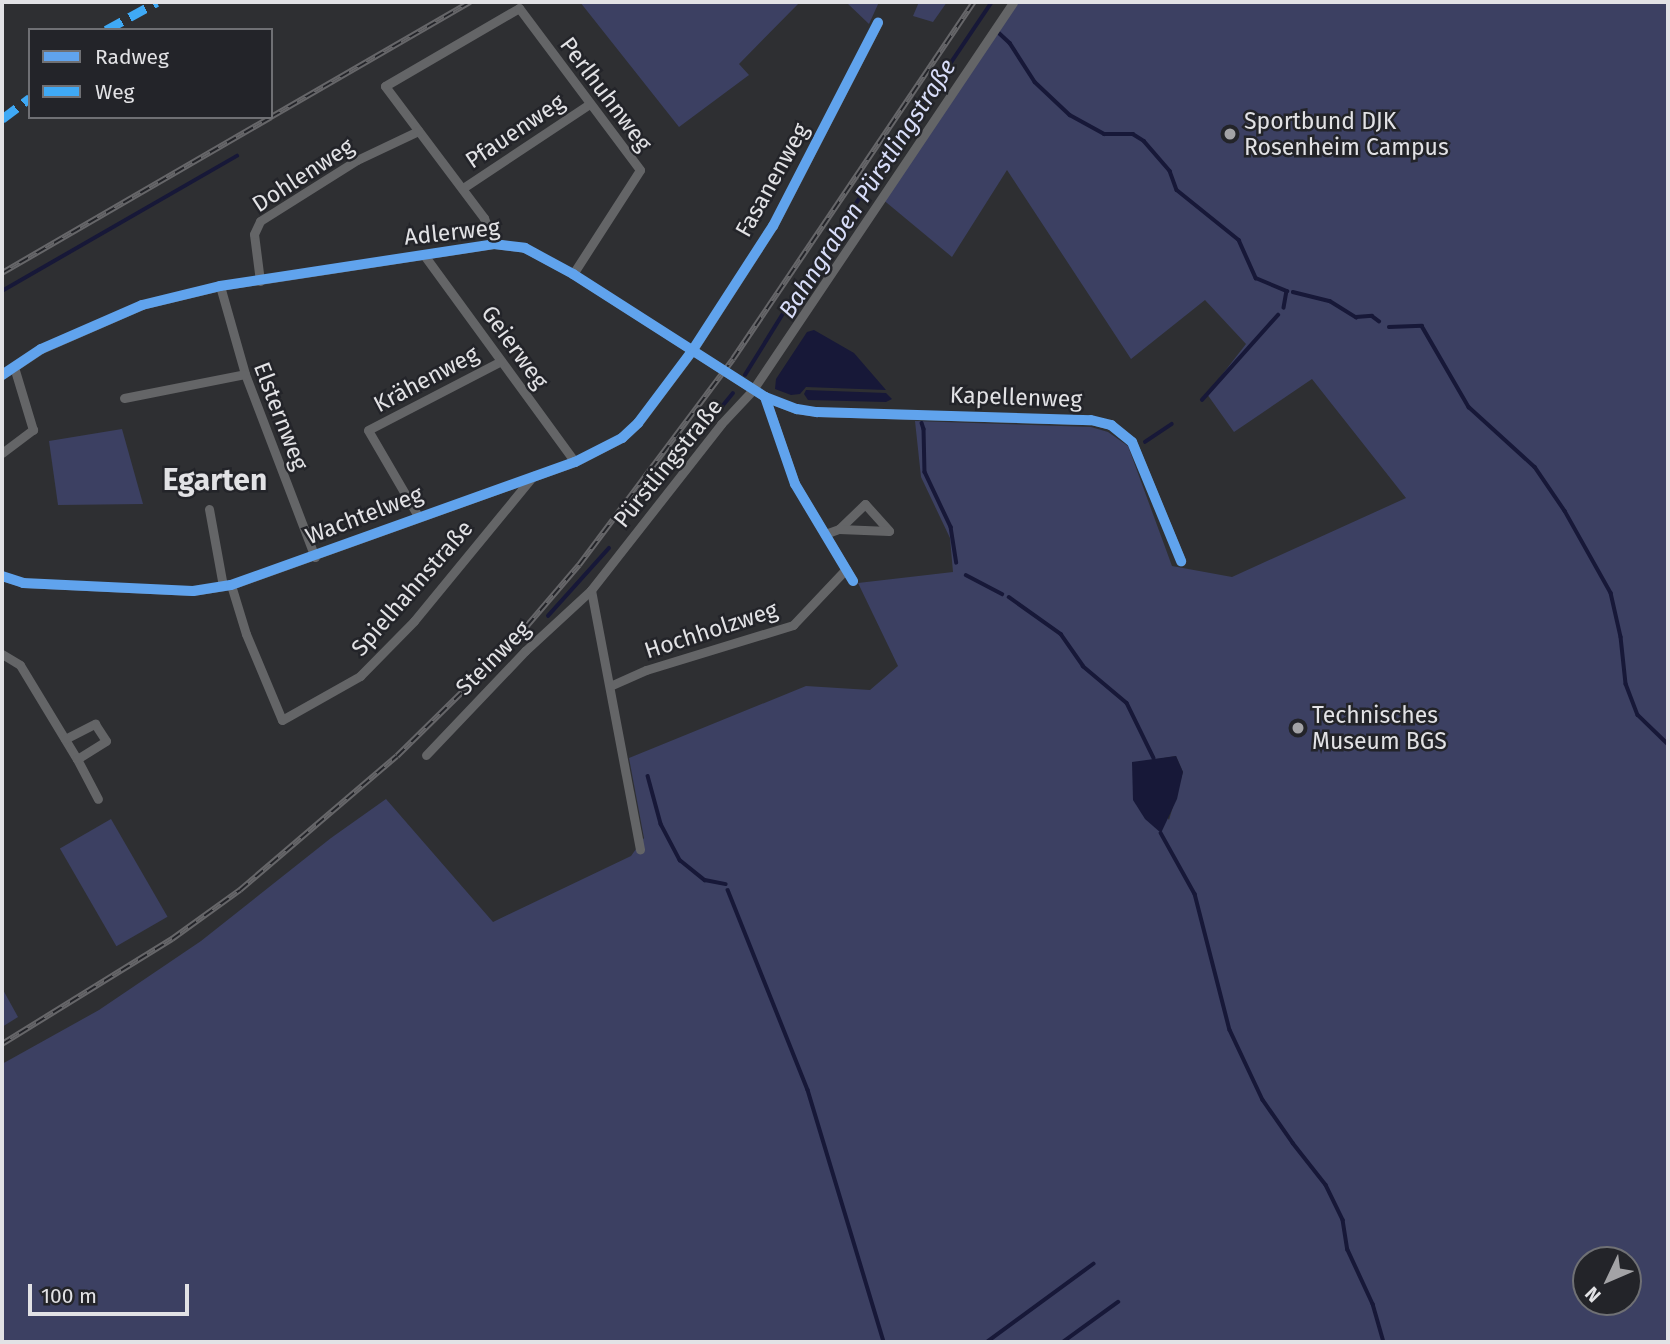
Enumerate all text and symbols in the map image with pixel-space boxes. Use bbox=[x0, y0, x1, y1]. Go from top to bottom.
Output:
legend bbox=[28, 28, 273, 119]
street label: Perlhuhnweg bbox=[554, 32, 658, 156]
text: Radweg bbox=[95, 44, 169, 70]
water label: Bahngraben Pürstlingstraße bbox=[773, 54, 963, 324]
text: Weg bbox=[95, 79, 135, 105]
street label: Pfauenweg bbox=[460, 88, 570, 174]
place label: Sportbund DJK Rosenheim Campus bbox=[1244, 107, 1449, 161]
street label: Fasanenweg bbox=[729, 118, 815, 242]
marker: Sportbund DJK Rosenheim Campus bbox=[1222, 126, 1238, 142]
street label: Dohlenweg bbox=[247, 132, 359, 218]
street label: Adlerweg bbox=[403, 213, 501, 251]
street label: Geierweg bbox=[476, 300, 554, 394]
street label: Krähenweg bbox=[369, 340, 483, 418]
street label: Elsternweg bbox=[248, 358, 314, 474]
street label: Kapellenweg bbox=[949, 381, 1083, 413]
street label: Pürstlingstraße bbox=[608, 393, 728, 533]
district label: Egarten bbox=[163, 462, 267, 498]
street label: Wachtelweg bbox=[301, 480, 427, 550]
street label: Spielhahnstraße bbox=[346, 515, 478, 661]
street label: Hochholzweg bbox=[641, 595, 781, 665]
street label: Steinweg bbox=[450, 615, 536, 701]
place label: Technisches Museum BGS bbox=[1312, 701, 1447, 755]
marker: Technisches Museum BGS bbox=[1290, 720, 1306, 736]
north arrow bbox=[1572, 1246, 1642, 1316]
scale bar bbox=[32, 1270, 192, 1314]
text: N bbox=[1580, 1282, 1606, 1307]
text: 100 m bbox=[41, 1283, 97, 1309]

